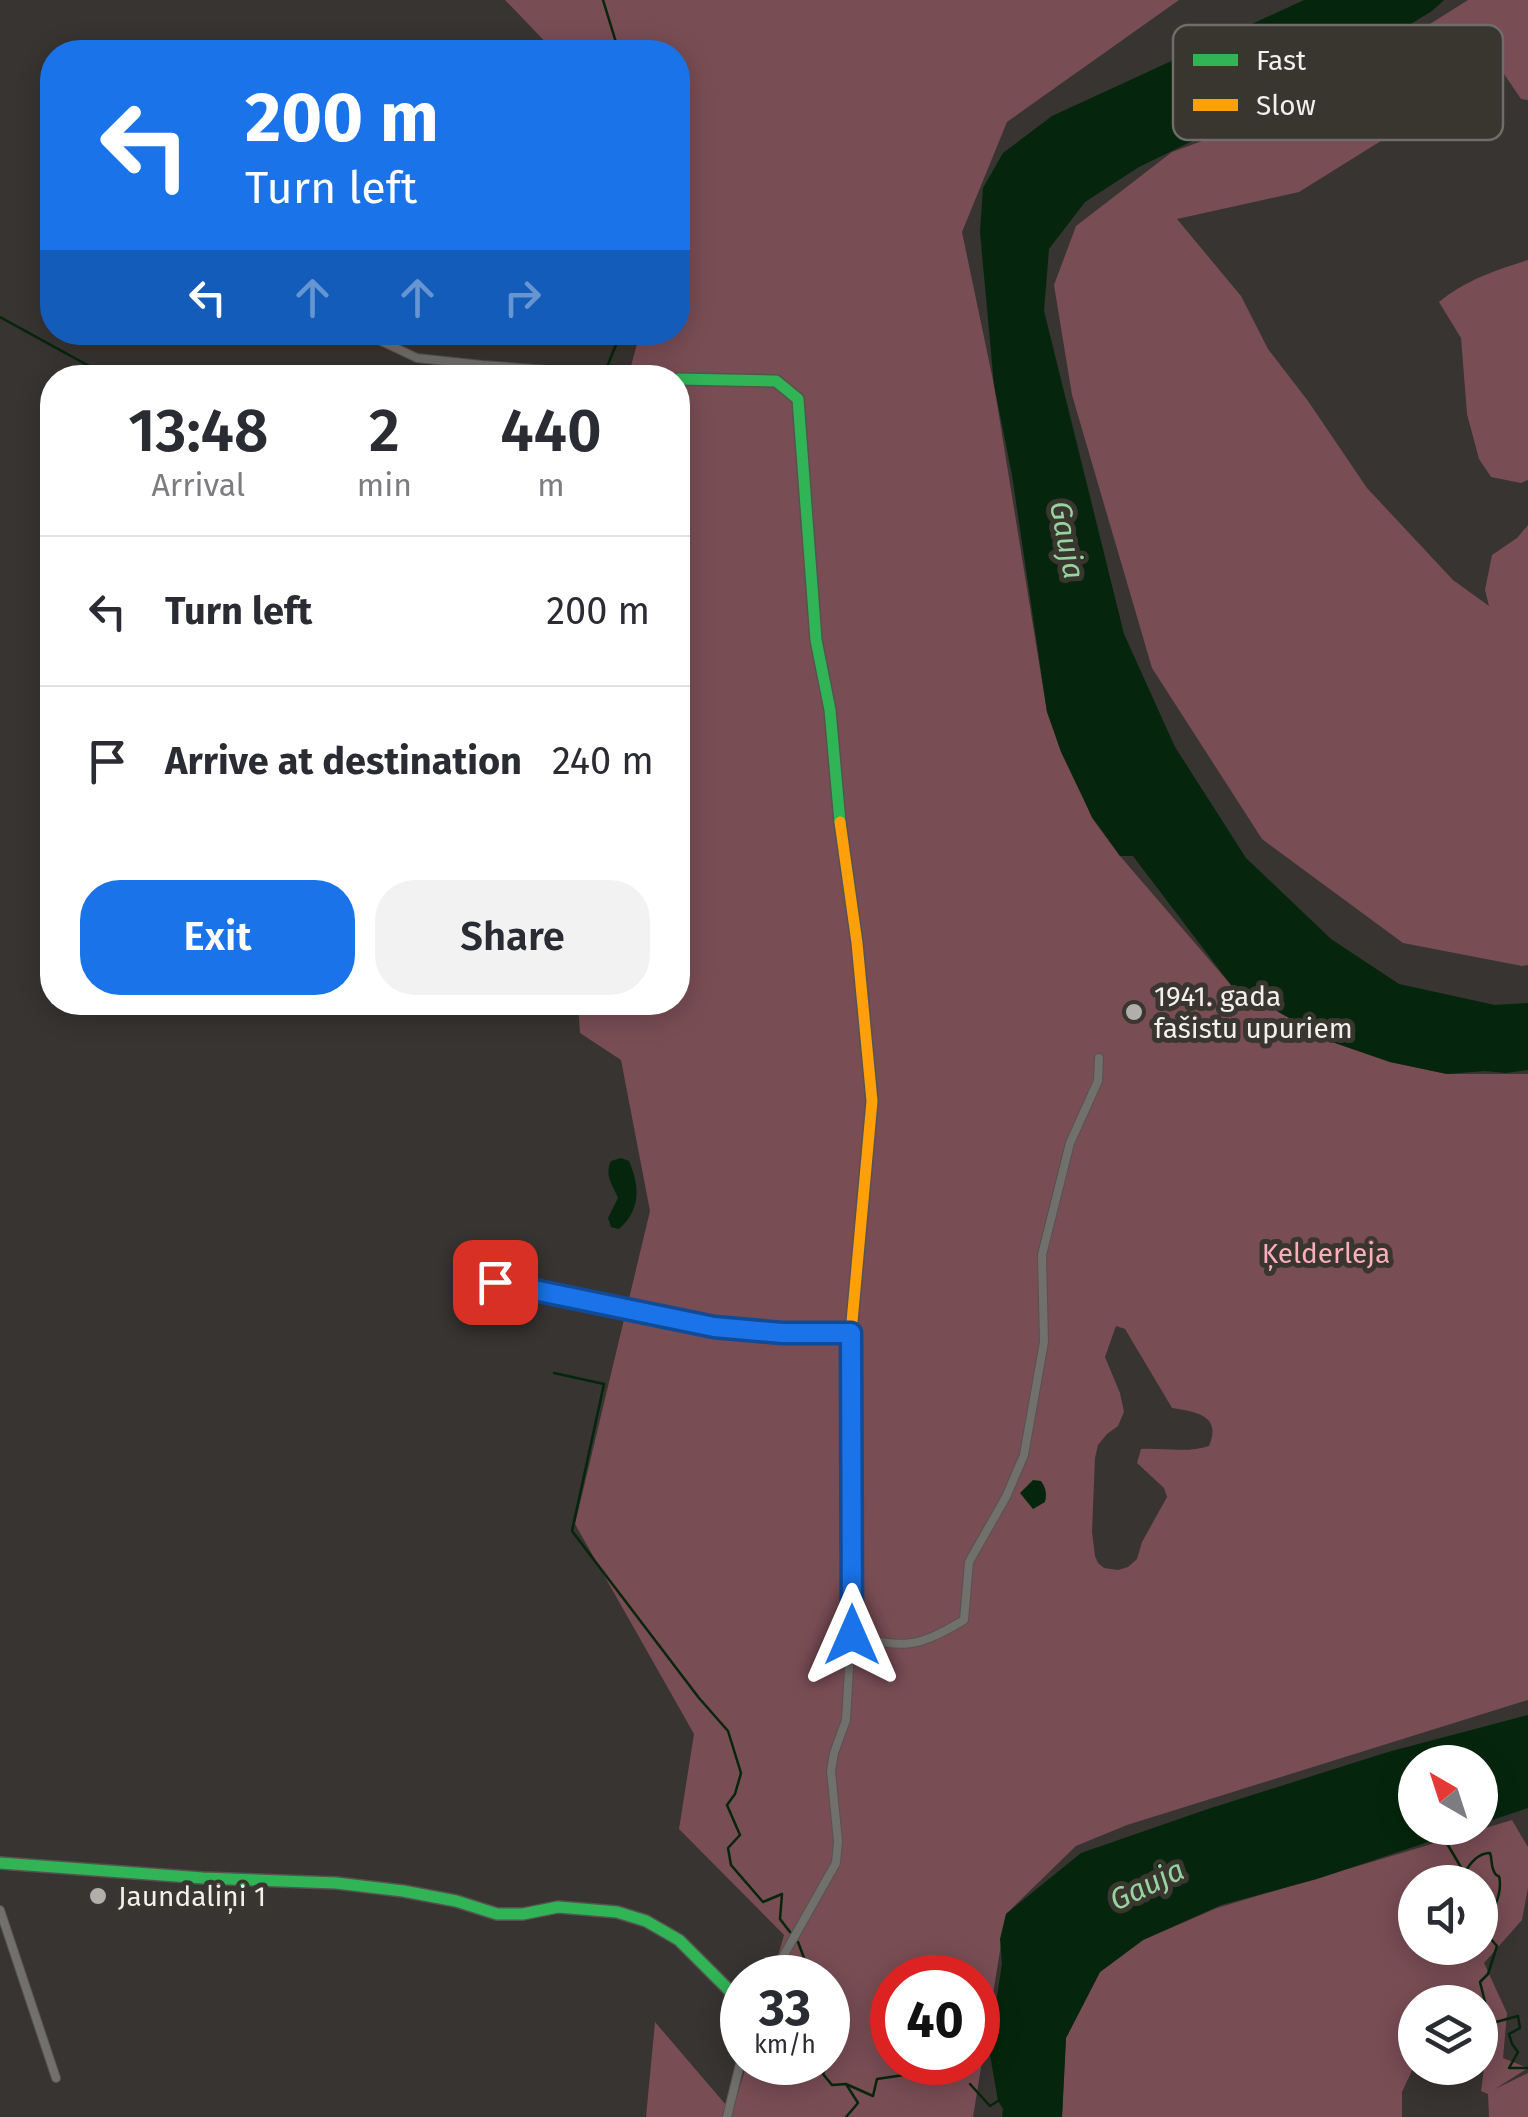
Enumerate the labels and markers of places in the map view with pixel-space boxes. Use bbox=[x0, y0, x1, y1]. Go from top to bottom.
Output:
place label: 1941. gada fašistu upuriem bbox=[1154, 980, 1353, 1045]
marker: 1941. gada fašistu upuriem bbox=[1123, 1001, 1145, 1023]
pin bbox=[453, 1240, 538, 1325]
place label: Jaundaliņi 1 bbox=[118, 1880, 266, 1915]
marker: Jaundaliņi 1 bbox=[87, 1885, 109, 1907]

